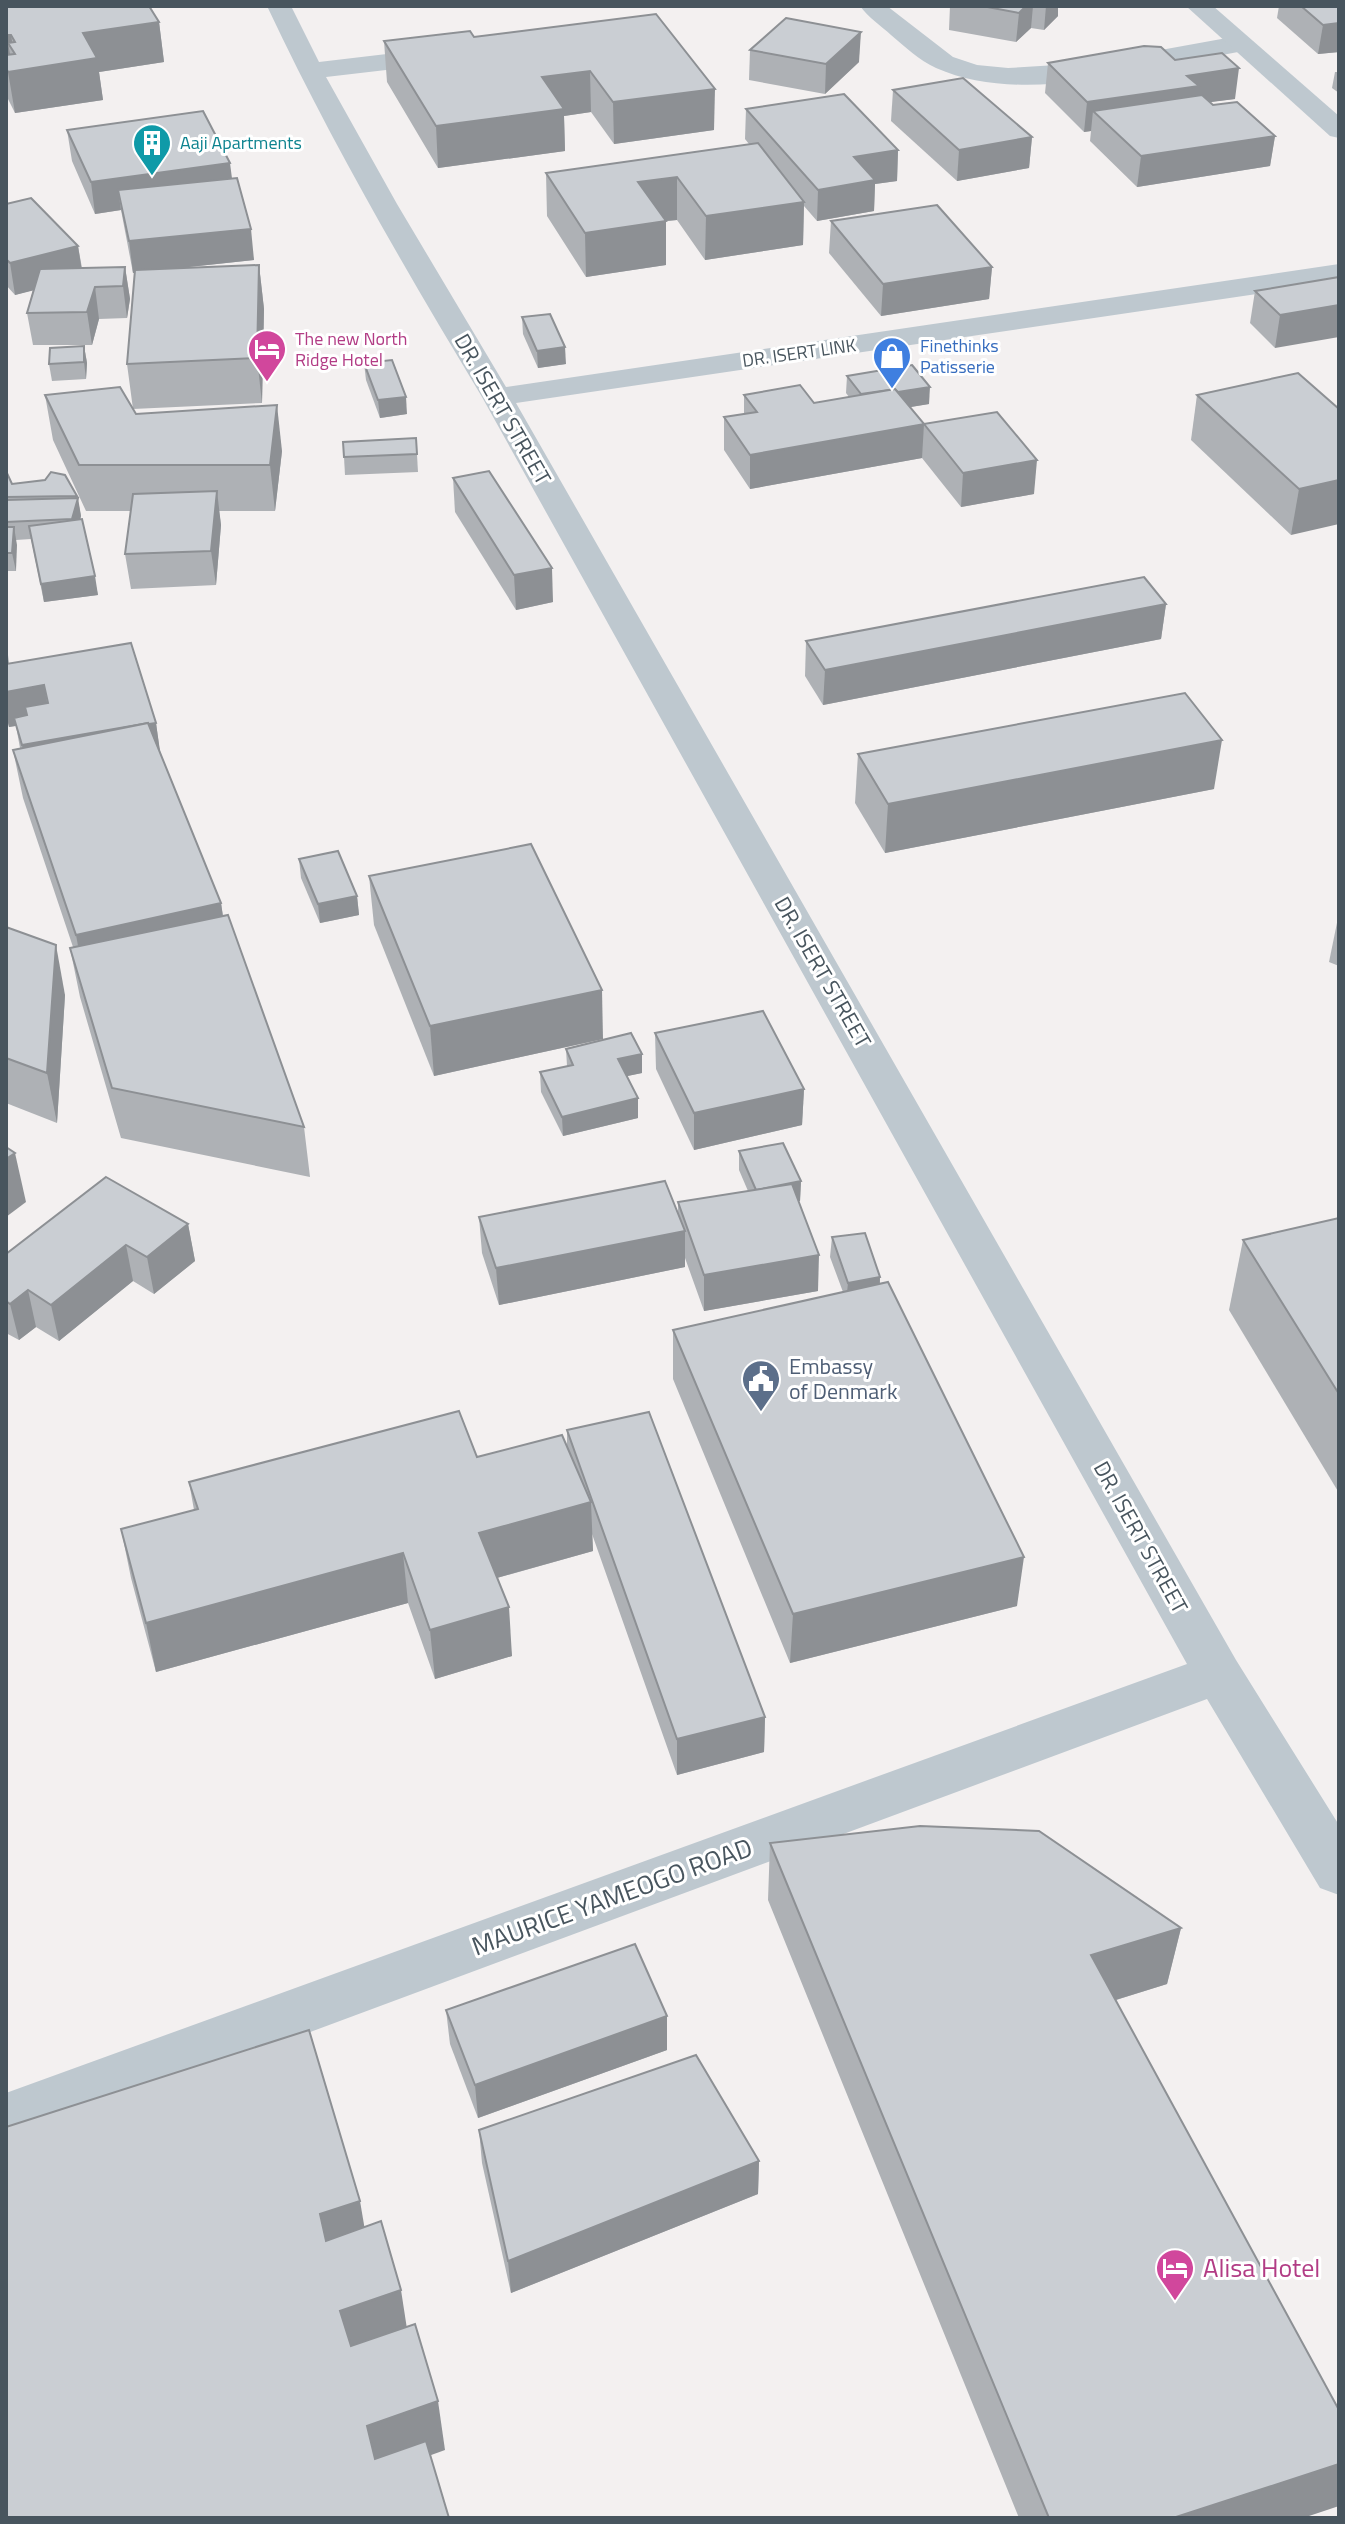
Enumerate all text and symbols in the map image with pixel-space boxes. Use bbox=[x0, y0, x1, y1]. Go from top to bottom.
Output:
building icon: Aaji Apartments bbox=[131, 122, 173, 177]
place label: Aaji Apartments bbox=[180, 129, 302, 156]
place label: The new North Ridge Hotel bbox=[295, 325, 407, 373]
street label: DR. ISERT STREET bbox=[446, 327, 560, 491]
hotel icon: The new North Ridge Hotel bbox=[246, 328, 288, 383]
street label: DR. ISERT LINK bbox=[740, 331, 857, 374]
place label: Finethinks Patisserie bbox=[920, 332, 999, 380]
shop icon: Finethinks Patisserie bbox=[871, 335, 913, 390]
street label: DR. ISERT STREET bbox=[766, 890, 880, 1054]
place label: Embassy of Denmark bbox=[789, 1349, 898, 1408]
public building icon: Embassy of Denmark bbox=[740, 1358, 782, 1413]
street label: DR. ISERT STREET bbox=[1085, 1455, 1197, 1620]
street label: MAURICE YAMEOGO ROAD bbox=[466, 1828, 758, 1965]
hotel icon: Alisa Hotel bbox=[1154, 2247, 1196, 2302]
place label: Alisa Hotel bbox=[1203, 2248, 1320, 2287]

